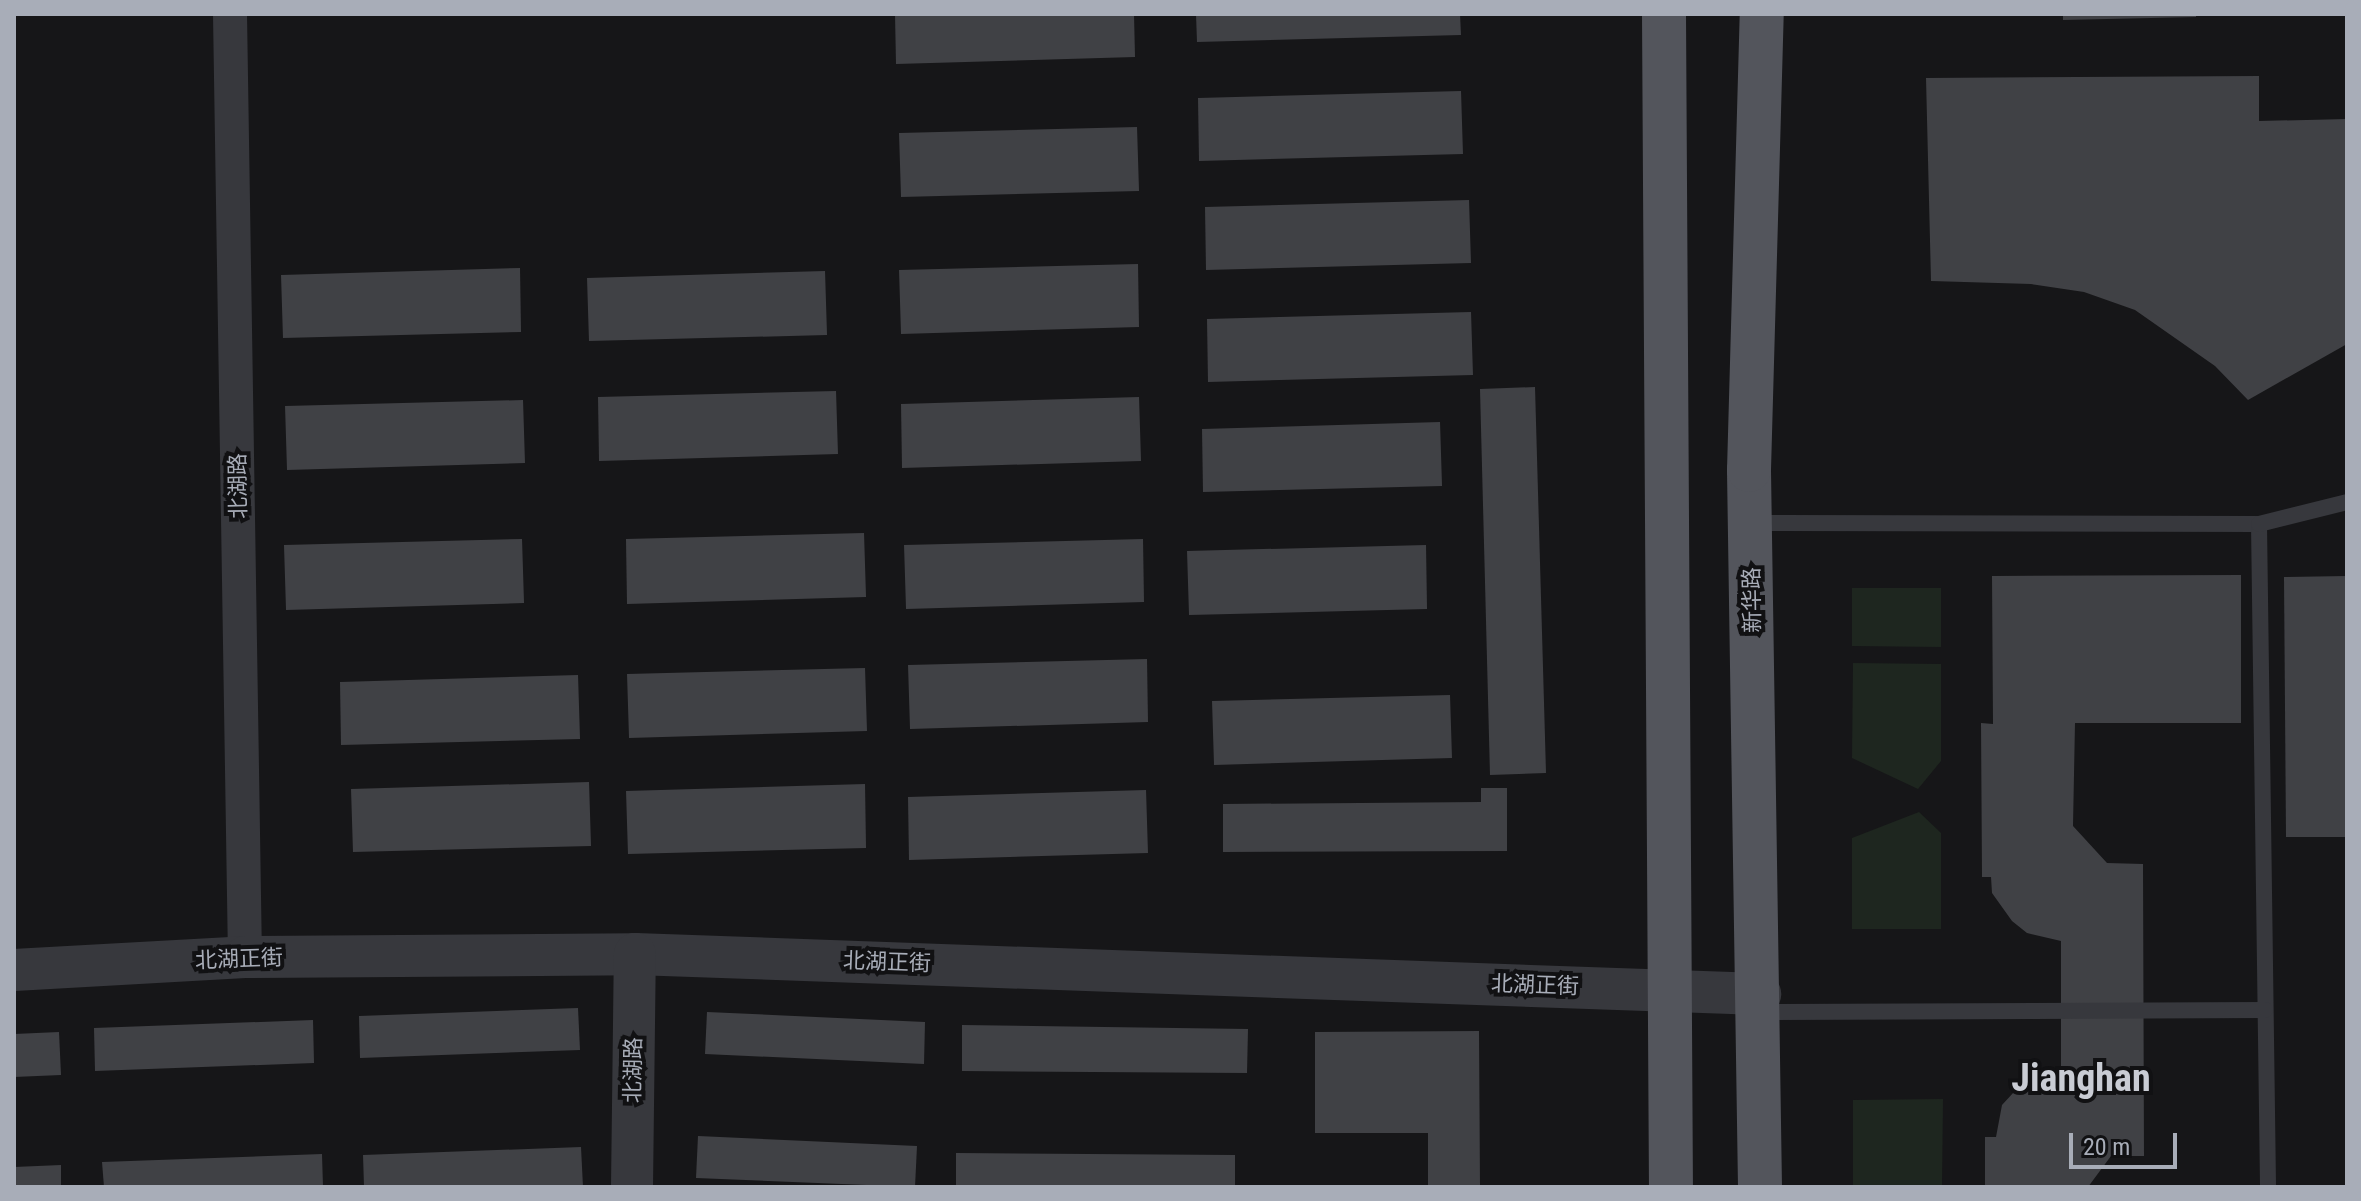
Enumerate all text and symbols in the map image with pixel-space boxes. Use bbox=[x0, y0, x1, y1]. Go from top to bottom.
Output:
street label: 北湖路 bbox=[224, 453, 252, 519]
street label: 新华路 bbox=[1738, 567, 1766, 633]
street label: 北湖正街 bbox=[195, 944, 283, 974]
street label: 北湖正街 bbox=[843, 947, 931, 977]
street label: 北湖正街 bbox=[1491, 970, 1579, 1000]
street label: 北湖路 bbox=[619, 1037, 647, 1103]
district label: Jianghan bbox=[2011, 1056, 2151, 1102]
scale bar bbox=[2073, 1117, 2181, 1167]
text: 20 m bbox=[2083, 1133, 2130, 1161]

